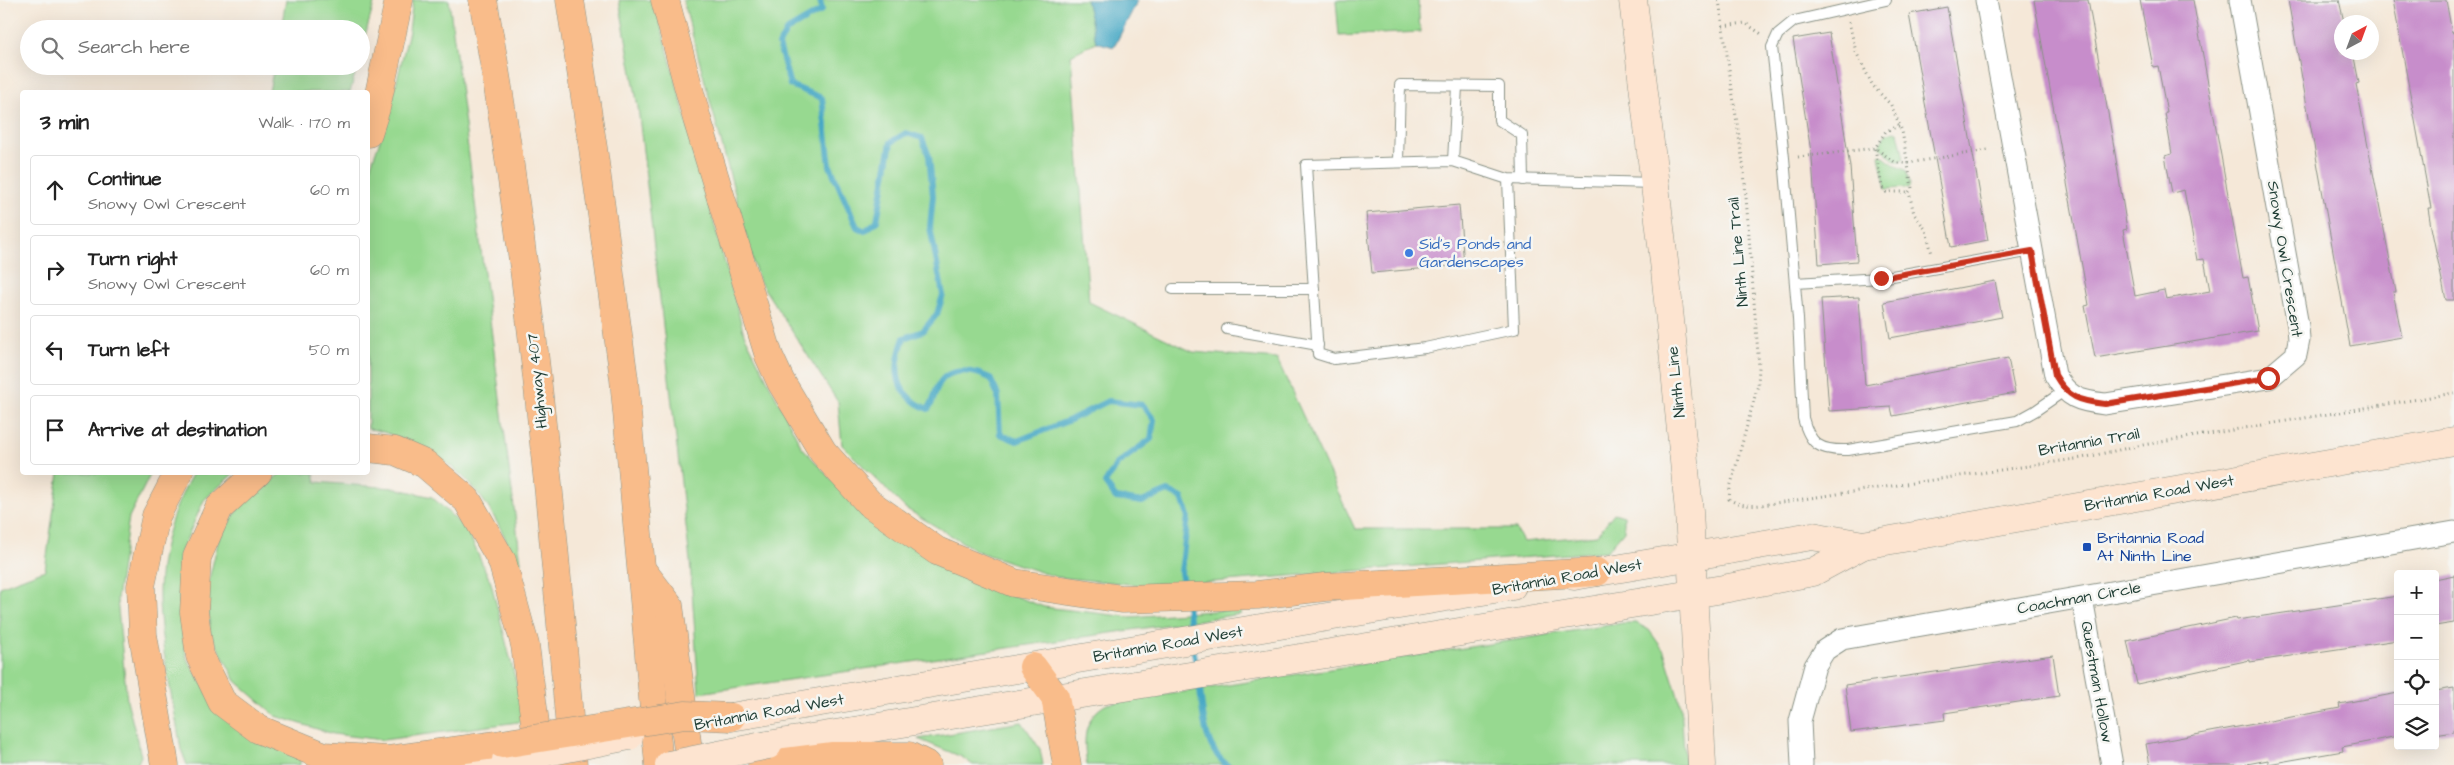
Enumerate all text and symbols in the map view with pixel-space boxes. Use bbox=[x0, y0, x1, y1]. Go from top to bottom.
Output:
north arrow bbox=[2334, 15, 2379, 60]
search box bbox=[20, 20, 370, 75]
icon: search bbox=[38, 34, 66, 62]
text: Search here bbox=[78, 34, 190, 61]
text: 3 min bbox=[40, 108, 89, 137]
text: Walk · 170 m bbox=[259, 112, 350, 134]
text: Continue bbox=[88, 166, 162, 193]
icon: ahead bbox=[41, 176, 69, 204]
text: 60 m bbox=[310, 179, 349, 201]
street label: Snowy Owl Crescent bbox=[2261, 179, 2308, 339]
text: Snowy Owl Crescent bbox=[88, 193, 246, 215]
street label: Ninth Line Trail bbox=[1722, 196, 1754, 308]
place label: Sid's Ponds and Gardenscapes bbox=[1419, 233, 1531, 273]
text: Turn right bbox=[88, 246, 177, 273]
marker: Sid's Ponds and Gardenscapes bbox=[1403, 247, 1415, 259]
icon: right bbox=[41, 256, 69, 284]
text: 60 m bbox=[310, 259, 349, 281]
route end bbox=[1870, 267, 1893, 290]
text: Snowy Owl Crescent bbox=[88, 273, 246, 295]
street label: Highway 407 bbox=[521, 332, 554, 430]
icon: left bbox=[41, 336, 69, 364]
text: Turn left bbox=[88, 337, 169, 364]
text: 50 m bbox=[309, 339, 349, 361]
street label: Ninth Line bbox=[1661, 345, 1691, 419]
route start bbox=[2257, 367, 2280, 390]
icon: arrive bbox=[41, 416, 69, 444]
text: Arrive at destination bbox=[88, 417, 267, 444]
street label: Britannia Trail bbox=[2037, 422, 2141, 462]
street label: Britannia Road West bbox=[2082, 469, 2236, 517]
place label: Britannia Road At Ninth Line bbox=[2097, 527, 2204, 567]
marker: Britannia Road At Ninth Line bbox=[2081, 541, 2093, 553]
street label: Britannia Road West bbox=[1490, 553, 1644, 601]
map controls bbox=[2394, 570, 2439, 750]
button: + bbox=[2394, 570, 2439, 615]
street label: Coachman Circle bbox=[2015, 576, 2143, 620]
button: − bbox=[2394, 615, 2439, 660]
street label: Questman Hollow bbox=[2075, 619, 2119, 745]
street label: Britannia Road West bbox=[1091, 620, 1245, 668]
button: locate bbox=[2394, 660, 2439, 705]
street label: Britannia Road West bbox=[692, 688, 846, 736]
button: layers bbox=[2394, 705, 2439, 750]

